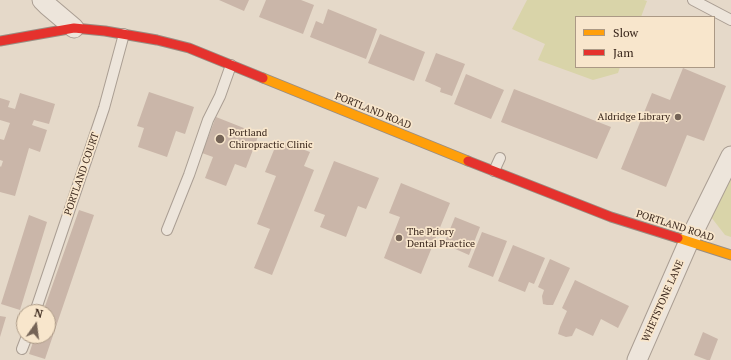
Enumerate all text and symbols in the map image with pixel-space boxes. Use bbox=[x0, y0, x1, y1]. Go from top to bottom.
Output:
legend bbox=[575, 16, 715, 68]
text: Slow bbox=[613, 25, 638, 40]
text: Jam bbox=[613, 45, 634, 60]
street label: PORTLAND ROAD bbox=[333, 90, 413, 132]
place label: Aldridge Library bbox=[598, 111, 670, 123]
marker: Aldridge Library bbox=[673, 112, 683, 122]
place label: Portland Chiropractic Clinic bbox=[229, 127, 313, 150]
street label: PORTLAND COURT bbox=[62, 131, 102, 217]
marker: Portland Chiropractic Clinic bbox=[214, 133, 226, 145]
street label: PORTLAND ROAD bbox=[635, 208, 715, 244]
place label: The Priory Dental Practice bbox=[407, 226, 475, 250]
marker: The Priory Dental Practice bbox=[394, 233, 404, 243]
street label: WHETSTONE LANE bbox=[640, 258, 686, 344]
north arrow bbox=[16, 304, 56, 344]
text: N bbox=[33, 306, 44, 321]

